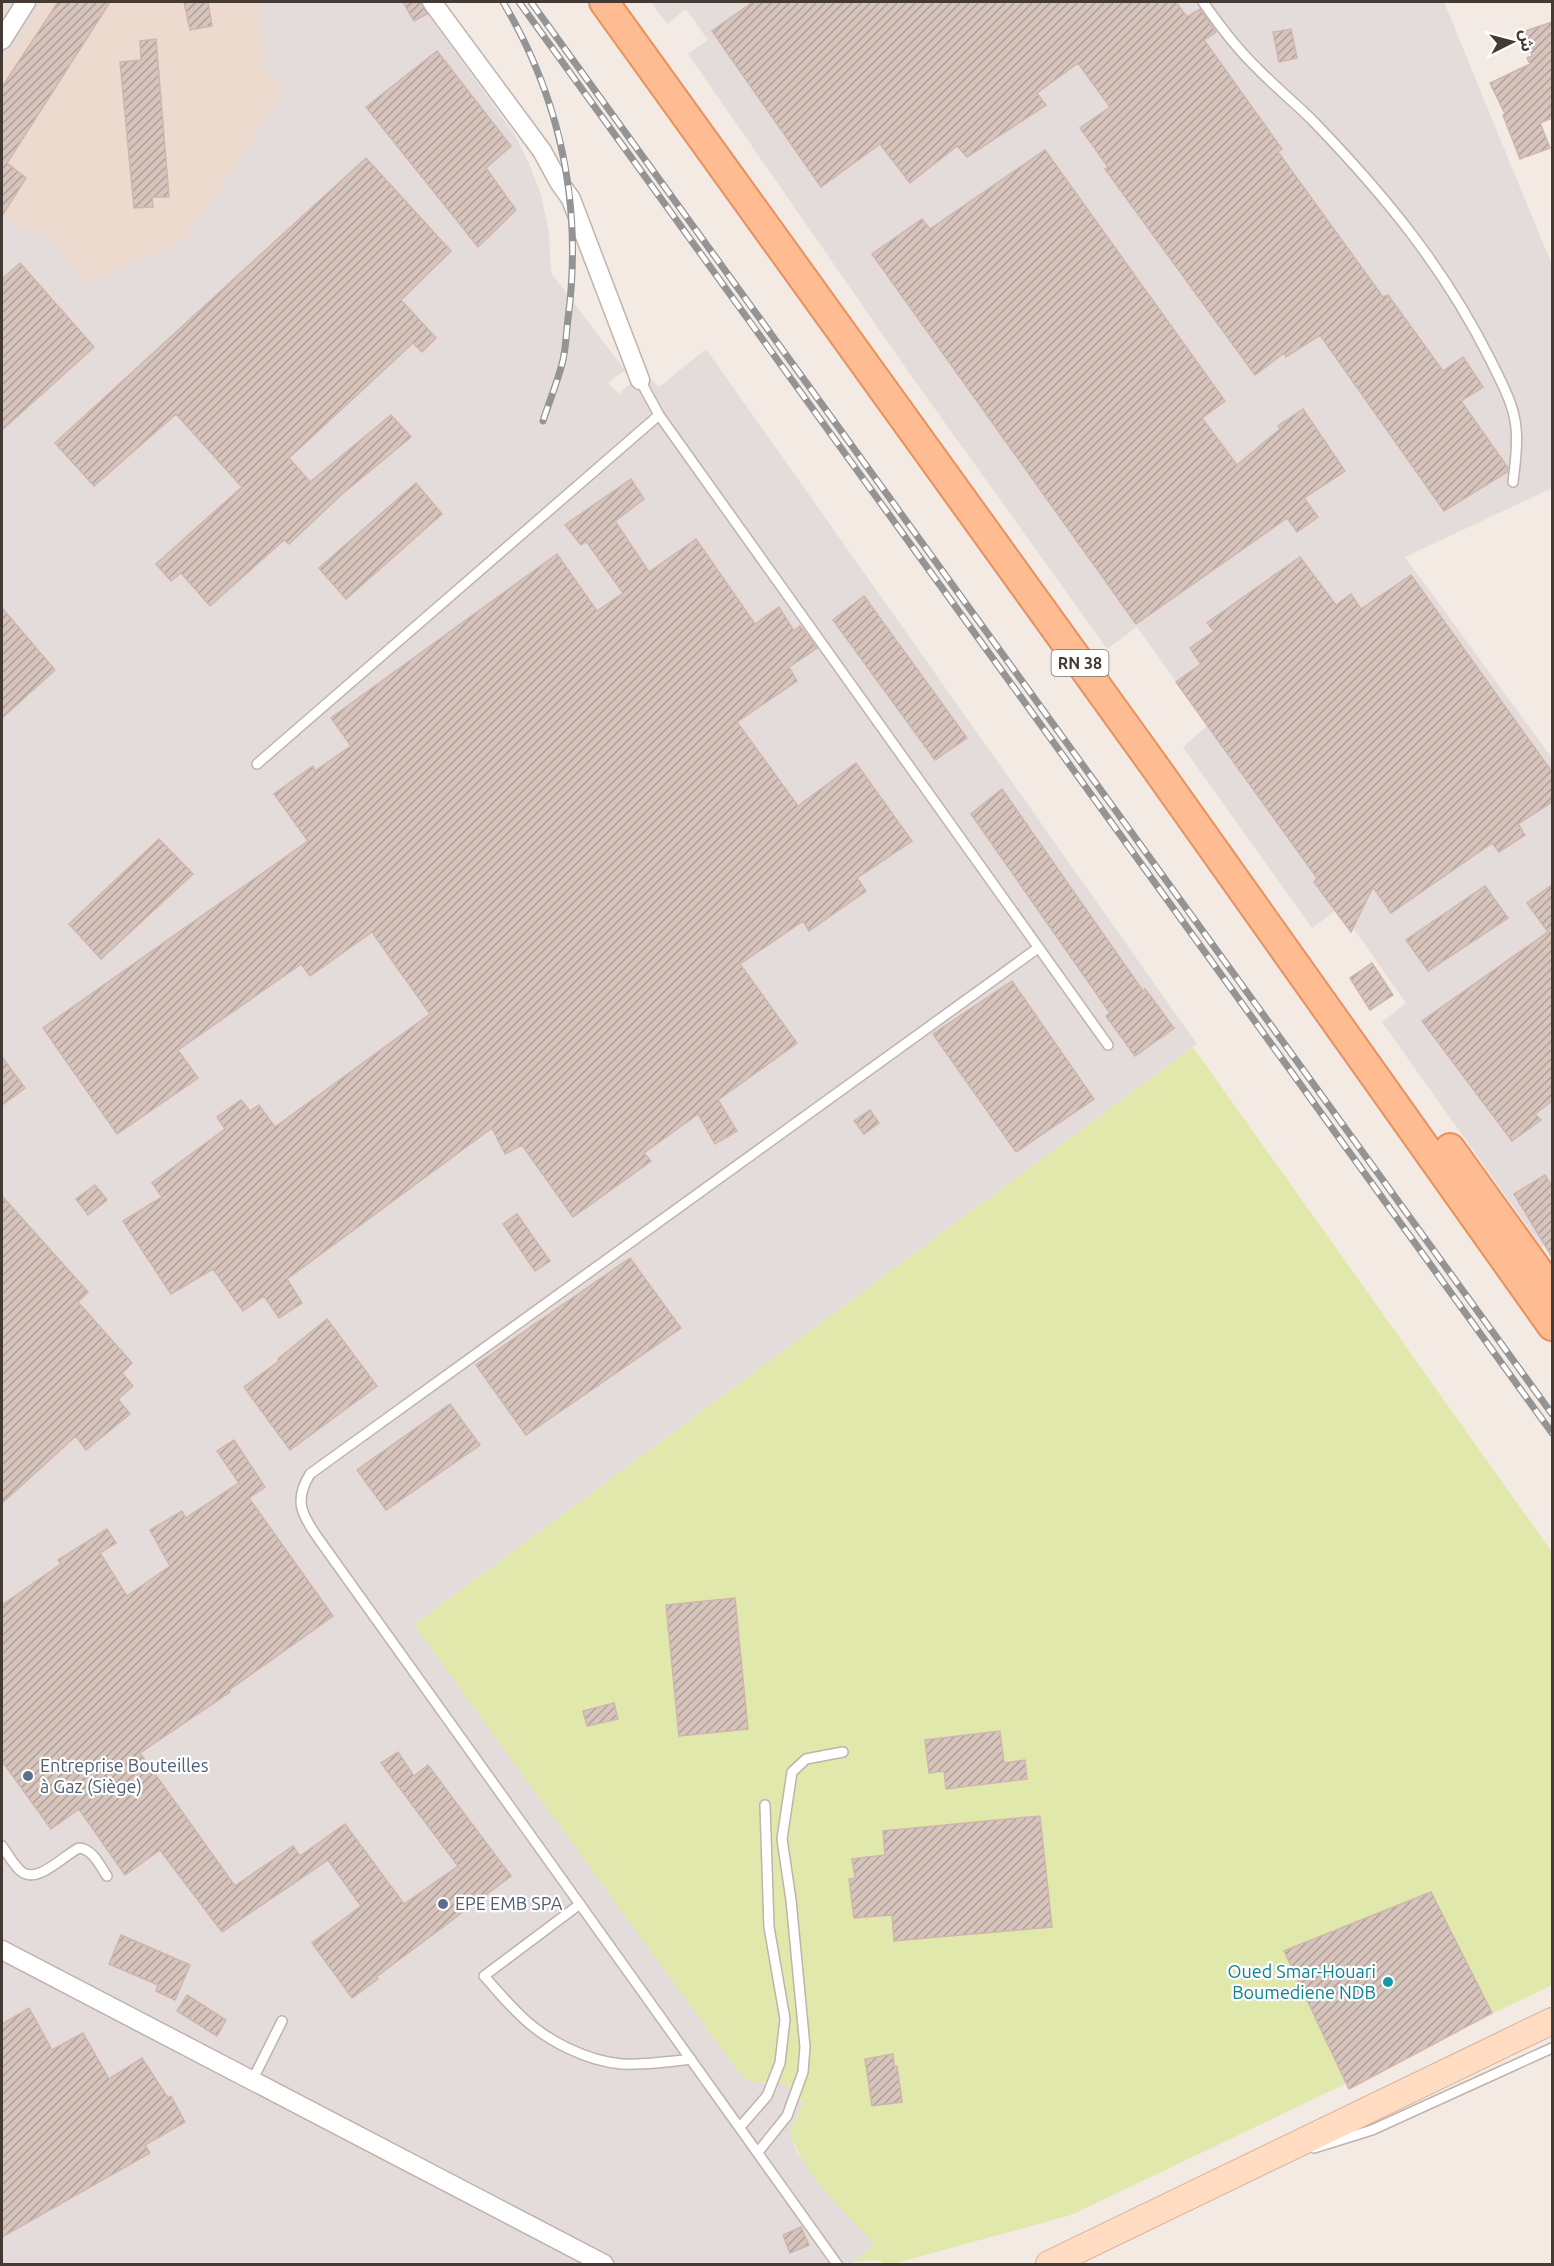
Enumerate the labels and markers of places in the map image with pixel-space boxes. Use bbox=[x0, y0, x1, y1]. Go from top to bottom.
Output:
place label: Entreprise Bouteilles à Gaz (Siège) bbox=[40, 1755, 209, 1797]
marker: Entreprise Bouteilles à Gaz (Siège) bbox=[21, 1769, 35, 1783]
place label: EPE EMB SPA bbox=[455, 1893, 563, 1913]
marker: EPE EMB SPA bbox=[436, 1897, 450, 1911]
place label: Oued Smar-Houari Boumediene NDB bbox=[1227, 1961, 1376, 2002]
marker: Oued Smar-Houari Boumediene NDB bbox=[1381, 1975, 1395, 1989]

